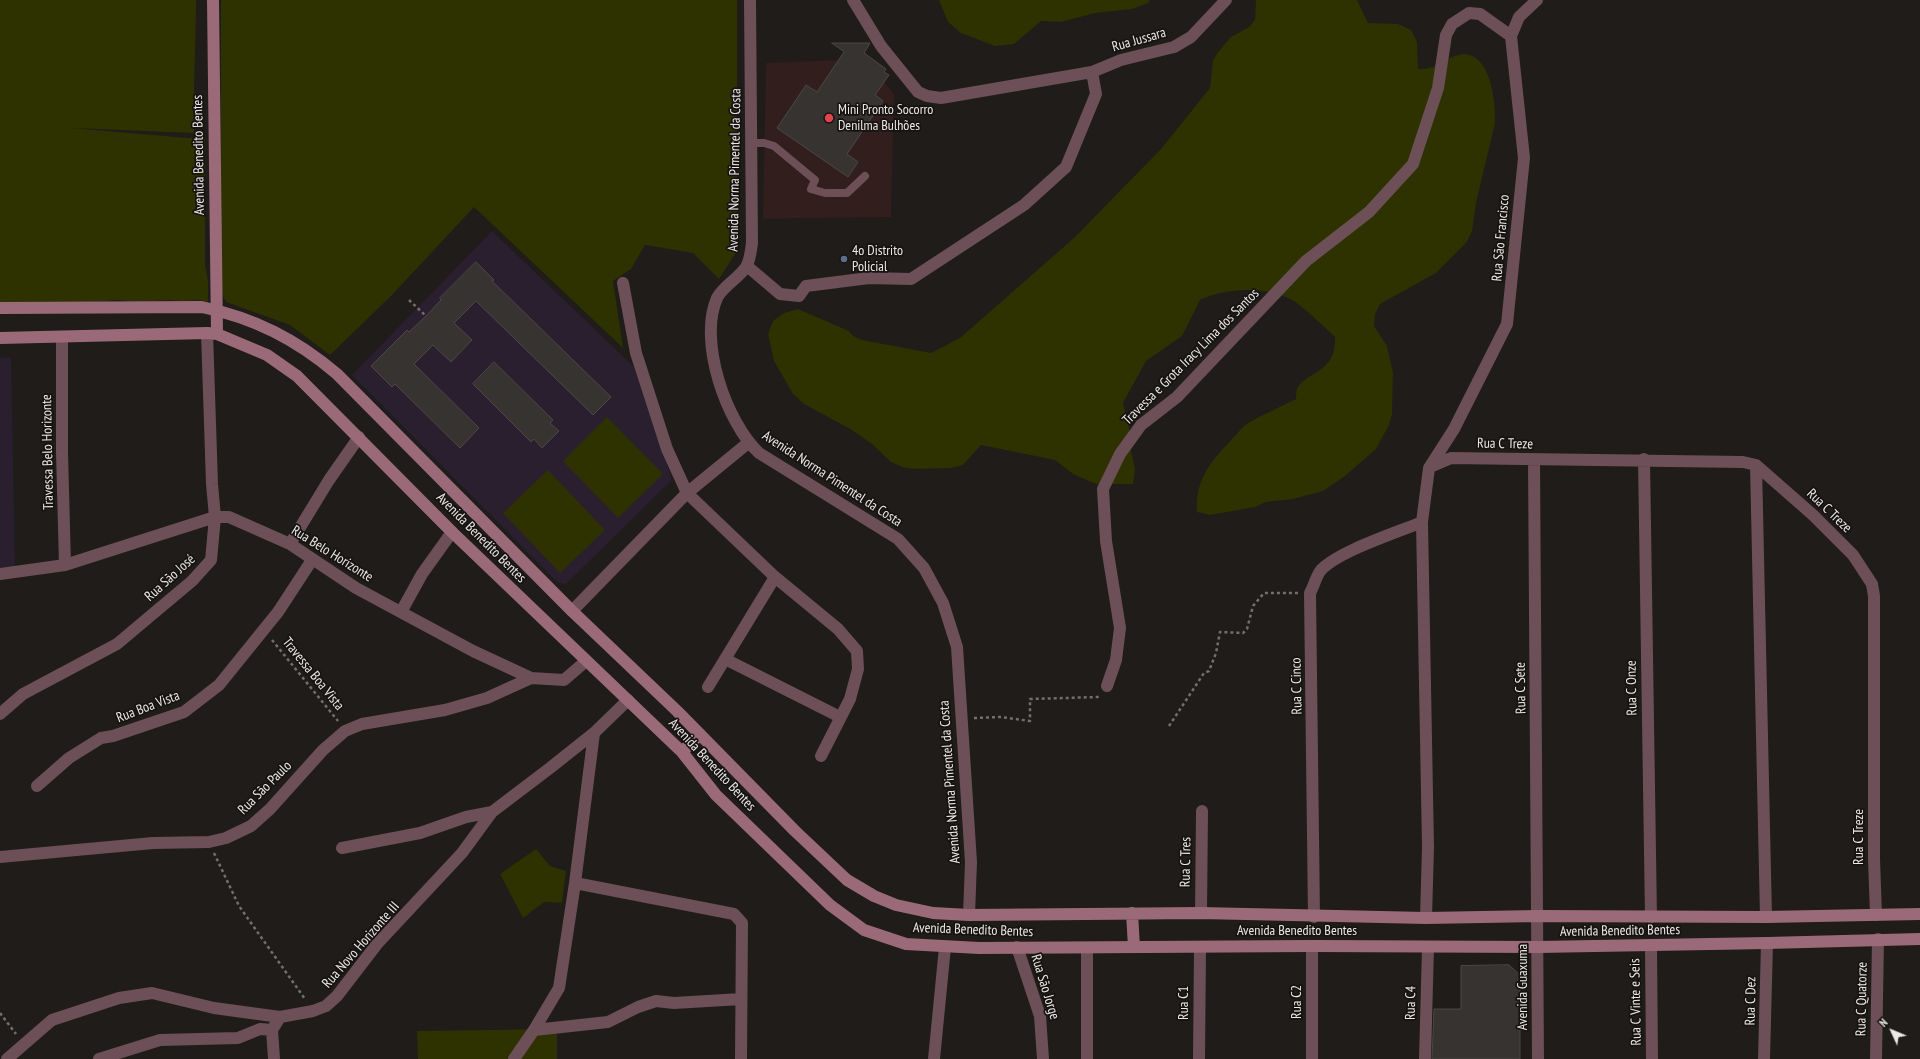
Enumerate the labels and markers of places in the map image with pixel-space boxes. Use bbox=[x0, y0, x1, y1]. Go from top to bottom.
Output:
place label: Mini Pronto Socorro Denilma Bulhões bbox=[838, 102, 933, 134]
marker: Mini Pronto Socorro Denilma Bulhões bbox=[823, 112, 835, 124]
place label: 4o Distrito Policial bbox=[852, 243, 903, 276]
marker: 4o Distrito Policial bbox=[839, 254, 849, 264]

